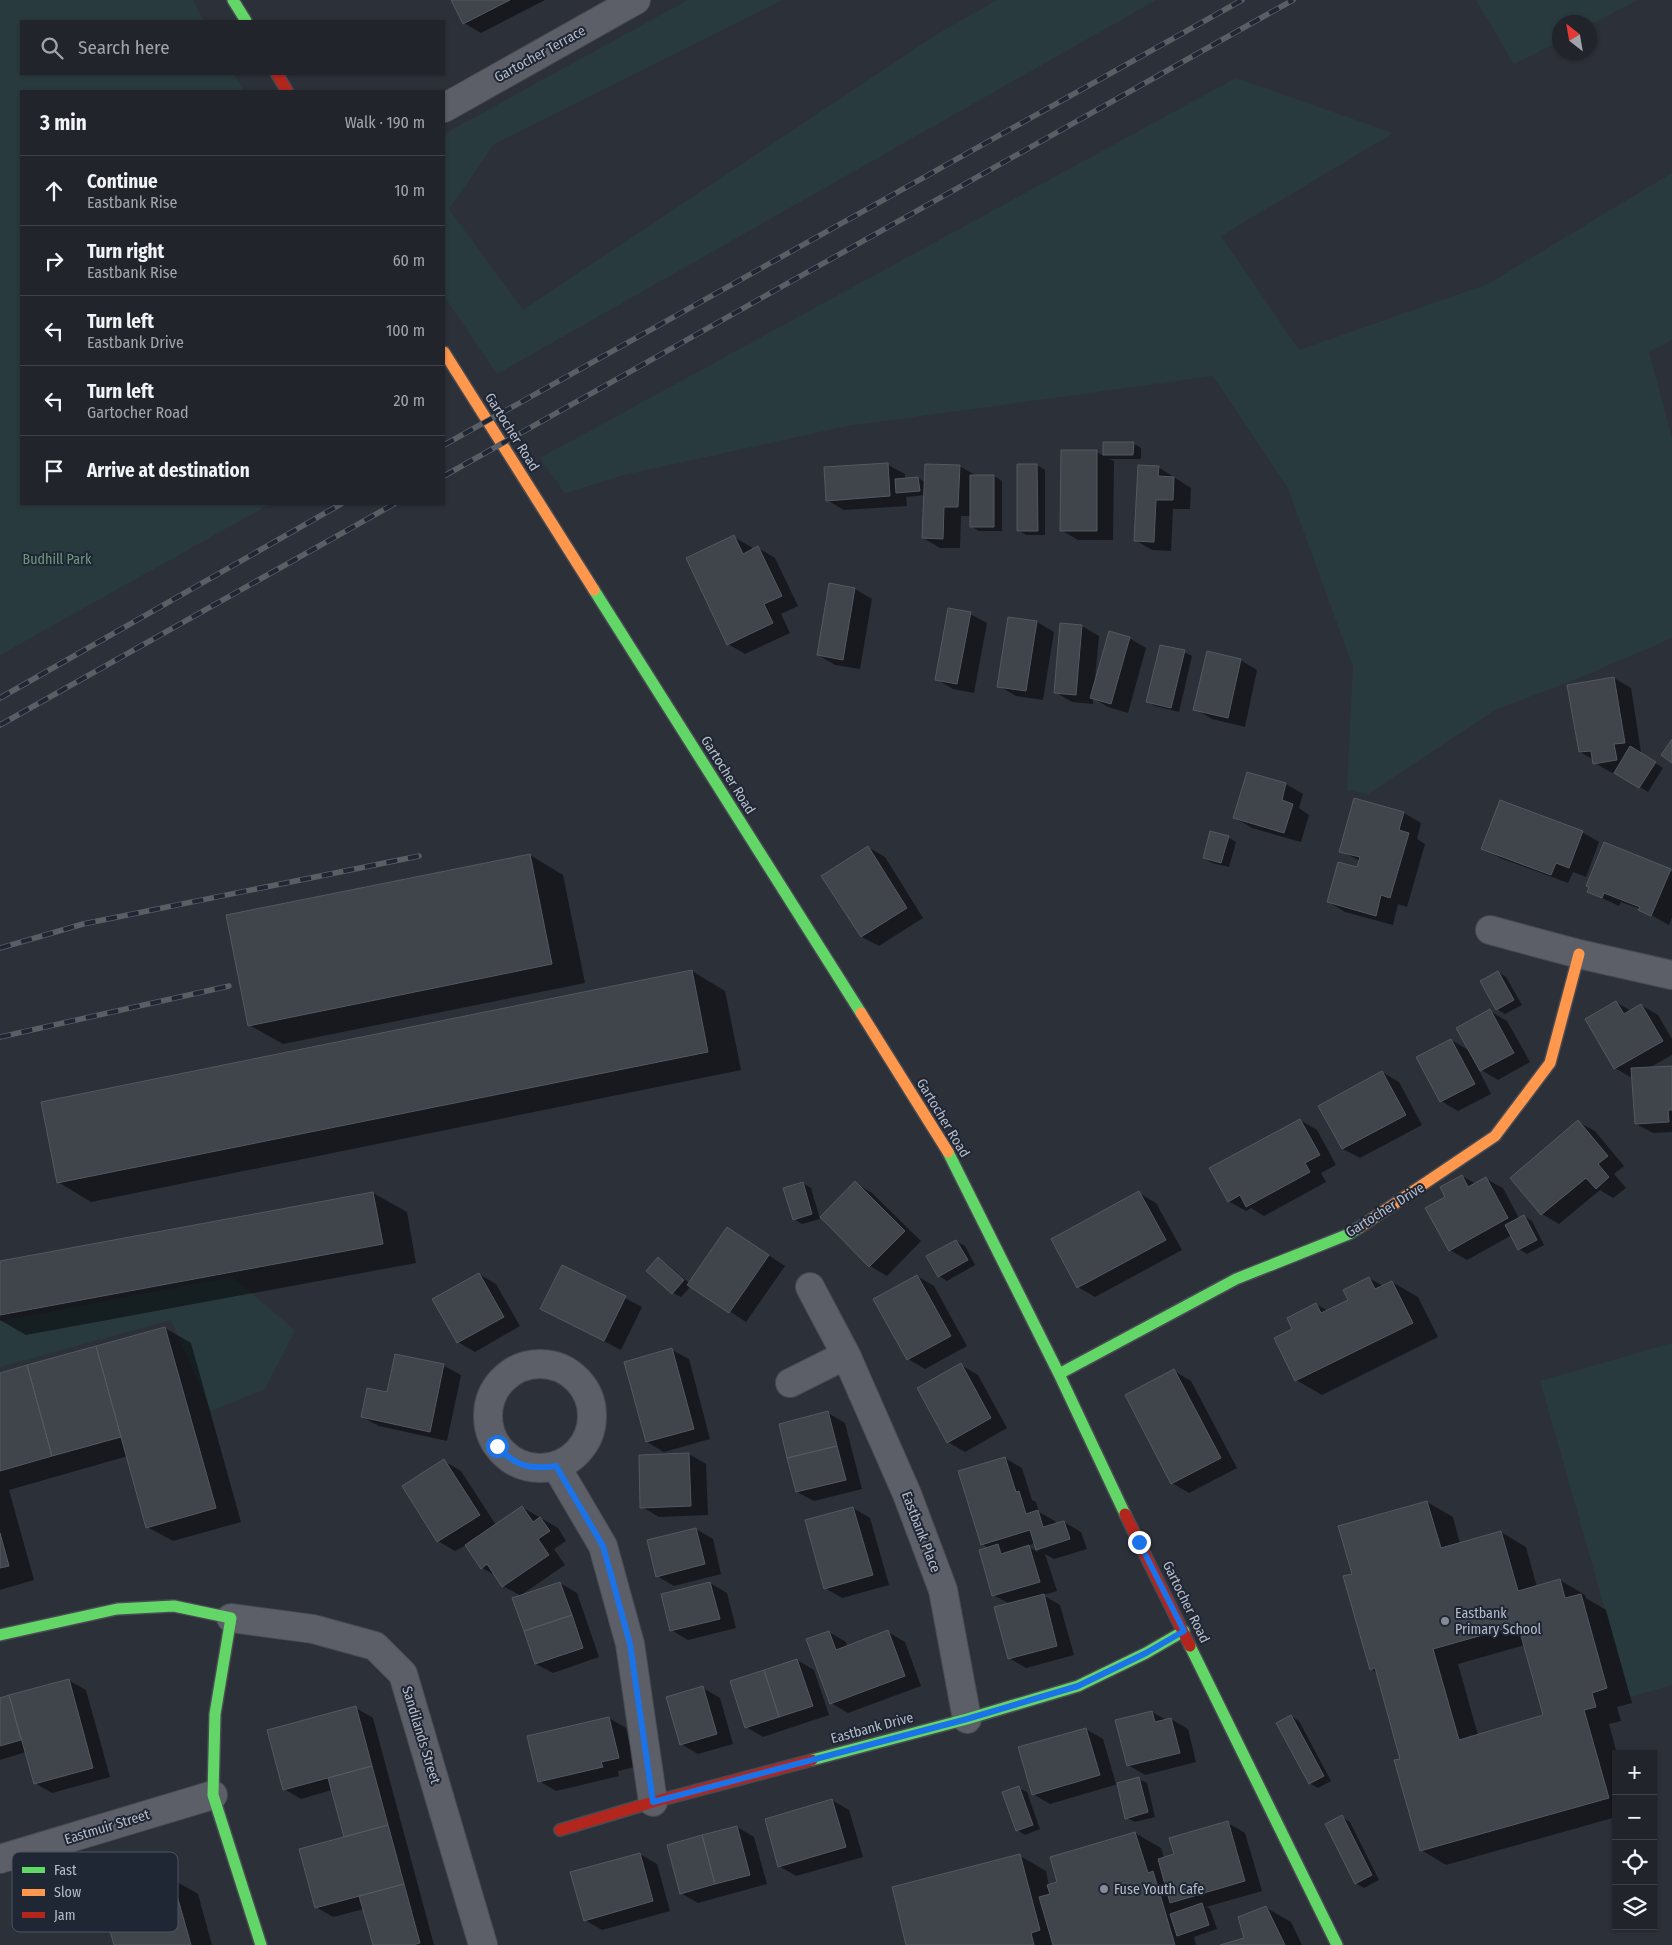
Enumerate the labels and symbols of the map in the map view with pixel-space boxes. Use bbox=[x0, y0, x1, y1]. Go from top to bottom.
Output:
north arrow bbox=[1552, 15, 1597, 60]
street label: Gartocher Terrace bbox=[492, 22, 589, 86]
street label: Gartocher Road bbox=[481, 390, 543, 474]
park label: Budhill Park bbox=[23, 551, 92, 568]
street label: Gartocher Road bbox=[697, 733, 759, 817]
street label: Gartocher Road bbox=[913, 1075, 973, 1161]
street label: Gartocher Drive bbox=[1342, 1179, 1428, 1241]
route start bbox=[486, 1435, 509, 1458]
street label: Eastbank Place bbox=[898, 1489, 944, 1575]
route end bbox=[1128, 1531, 1151, 1554]
street label: Gartocher Road bbox=[1159, 1558, 1213, 1646]
place label: Eastbank Primary School bbox=[1455, 1605, 1542, 1638]
marker: Eastbank Primary School bbox=[1439, 1615, 1451, 1627]
street label: Sandilands Street bbox=[398, 1684, 444, 1786]
street label: Eastbank Drive bbox=[829, 1709, 915, 1747]
street label: Eastmuir Street bbox=[62, 1806, 152, 1848]
legend bbox=[12, 1852, 178, 1932]
text: Fast bbox=[54, 1862, 77, 1879]
place label: Fuse Youth Cafe bbox=[1114, 1881, 1204, 1898]
marker: Fuse Youth Cafe bbox=[1098, 1883, 1110, 1895]
text: Slow bbox=[54, 1884, 81, 1901]
text: Jam bbox=[54, 1907, 75, 1924]

